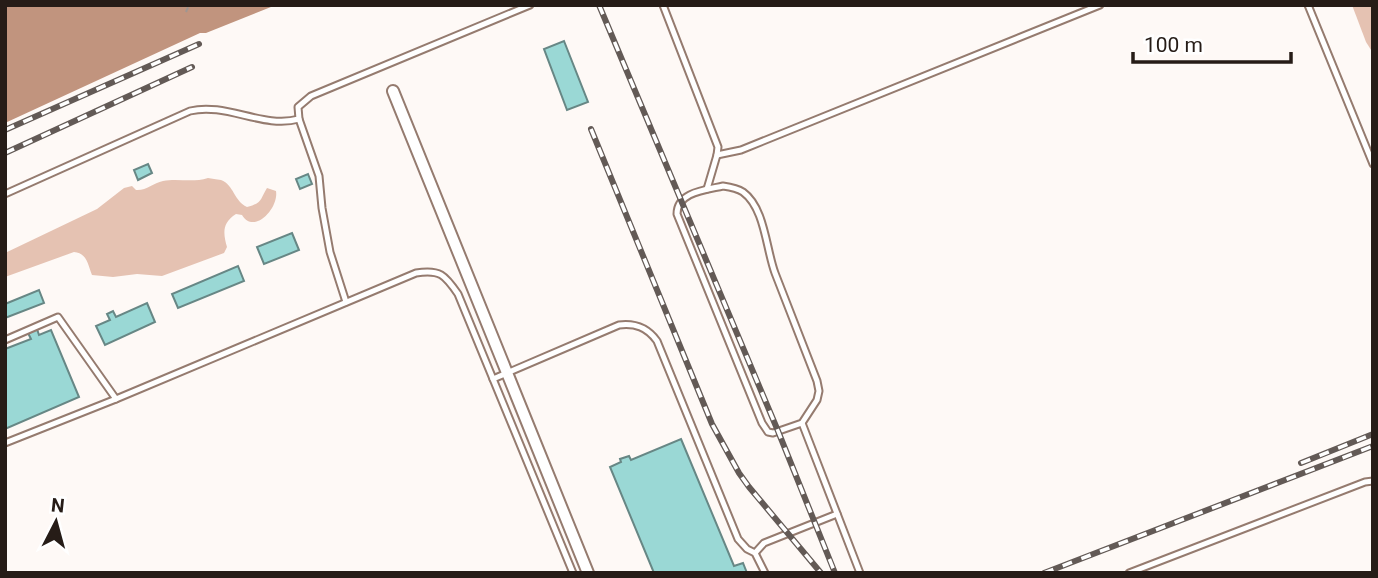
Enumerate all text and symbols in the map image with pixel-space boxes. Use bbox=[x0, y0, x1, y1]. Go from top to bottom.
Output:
scale bar bbox=[1133, 21, 1290, 65]
text: 100 m bbox=[1144, 33, 1203, 57]
north arrow bbox=[21, 487, 91, 557]
text: N bbox=[50, 493, 66, 518]

